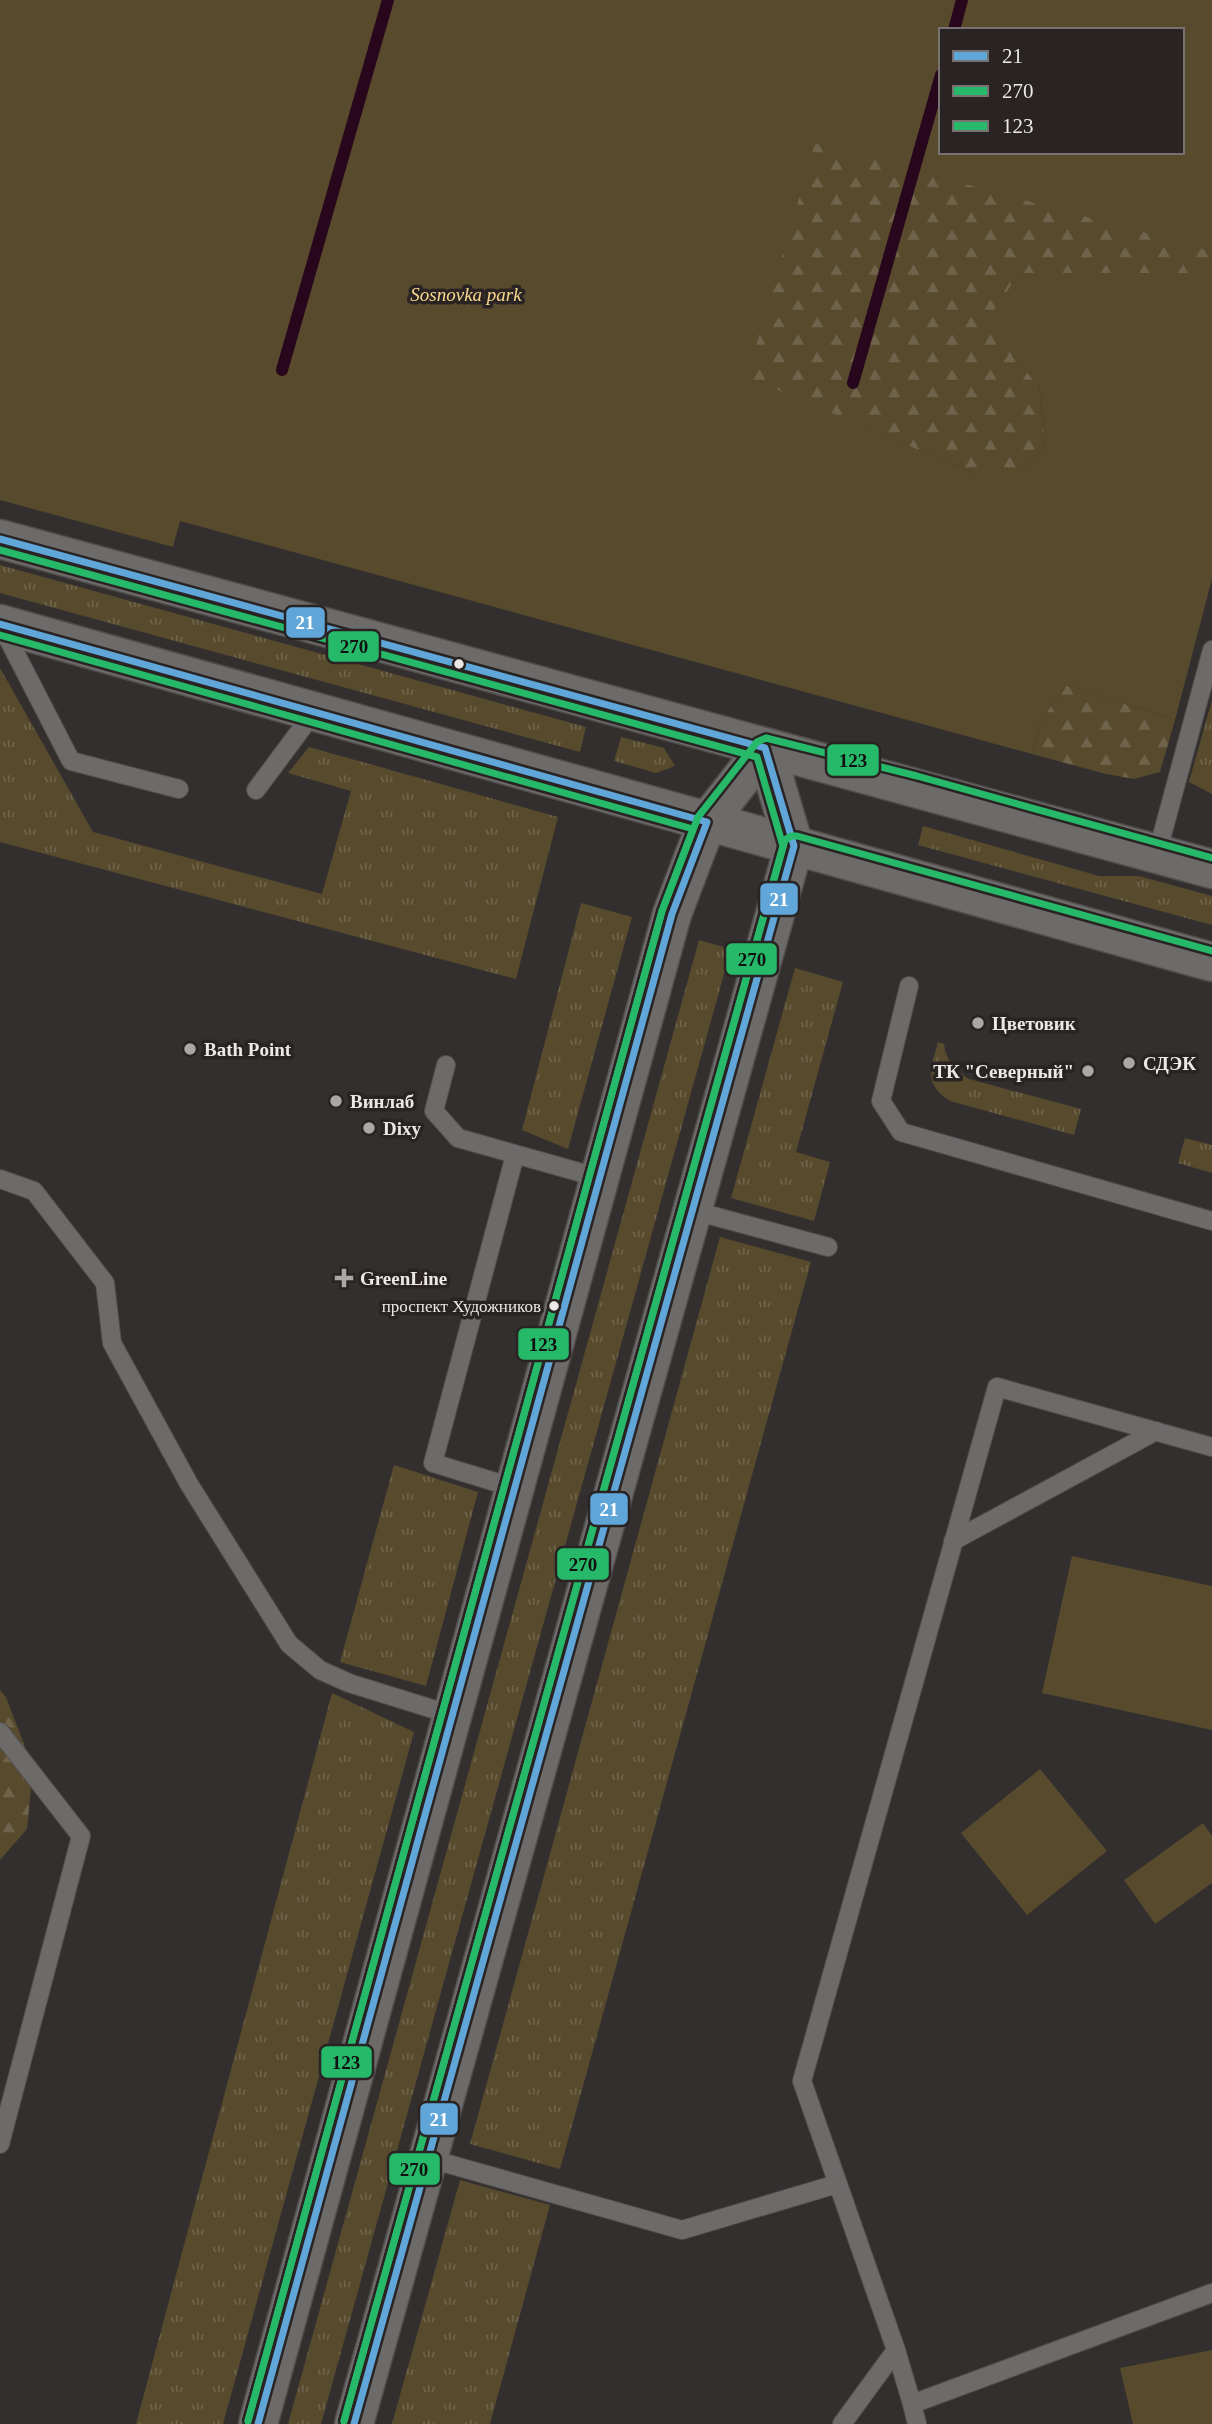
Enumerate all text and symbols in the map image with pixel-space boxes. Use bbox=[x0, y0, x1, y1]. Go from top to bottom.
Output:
legend bbox=[939, 28, 1184, 154]
text: 21 bbox=[1002, 44, 1023, 68]
text: 270 bbox=[1002, 79, 1034, 103]
text: 123 bbox=[1002, 114, 1034, 138]
park label: Sosnovka park bbox=[410, 284, 522, 305]
line badge: 21 bbox=[285, 606, 326, 639]
text: 21 bbox=[296, 612, 315, 633]
line badge: 270 bbox=[327, 630, 380, 663]
text: 270 bbox=[340, 636, 368, 657]
unlabelled marker bbox=[452, 657, 466, 671]
line badge: 123 bbox=[826, 743, 880, 777]
text: 123 bbox=[839, 750, 867, 771]
line badge: 21 bbox=[759, 882, 799, 916]
text: 21 bbox=[770, 889, 789, 910]
line badge: 270 bbox=[725, 942, 778, 976]
text: 270 bbox=[738, 949, 766, 970]
place label: Цветовик bbox=[992, 1013, 1076, 1034]
marker: Цветовик bbox=[970, 1015, 986, 1031]
place label: Bath Point bbox=[204, 1039, 292, 1060]
marker: Bath Point bbox=[182, 1041, 198, 1057]
place label: СДЭК bbox=[1143, 1053, 1196, 1074]
marker: СДЭК bbox=[1121, 1055, 1137, 1071]
place label: ТК "Северный" bbox=[933, 1061, 1074, 1082]
marker: ТК "Северный" bbox=[1080, 1063, 1096, 1079]
place label: Винлаб bbox=[350, 1091, 414, 1112]
marker: Винлаб bbox=[328, 1093, 344, 1109]
place label: Dixy bbox=[383, 1118, 422, 1139]
marker: Dixy bbox=[361, 1120, 377, 1136]
marker: GreenLine bbox=[334, 1268, 354, 1288]
place label: GreenLine bbox=[360, 1268, 447, 1289]
place label: проспект Художников bbox=[382, 1297, 541, 1316]
marker: проспект Художников bbox=[547, 1299, 561, 1313]
line badge: 123 bbox=[517, 1327, 570, 1361]
text: 123 bbox=[529, 1334, 557, 1355]
line badge: 21 bbox=[589, 1492, 629, 1526]
text: 21 bbox=[600, 1499, 619, 1520]
line badge: 270 bbox=[556, 1547, 610, 1581]
text: 270 bbox=[569, 1554, 597, 1575]
line badge: 123 bbox=[320, 2045, 373, 2079]
text: 123 bbox=[332, 2052, 360, 2073]
line badge: 21 bbox=[419, 2102, 459, 2136]
text: 21 bbox=[430, 2109, 449, 2130]
line badge: 270 bbox=[388, 2152, 441, 2186]
text: 270 bbox=[400, 2159, 428, 2180]

